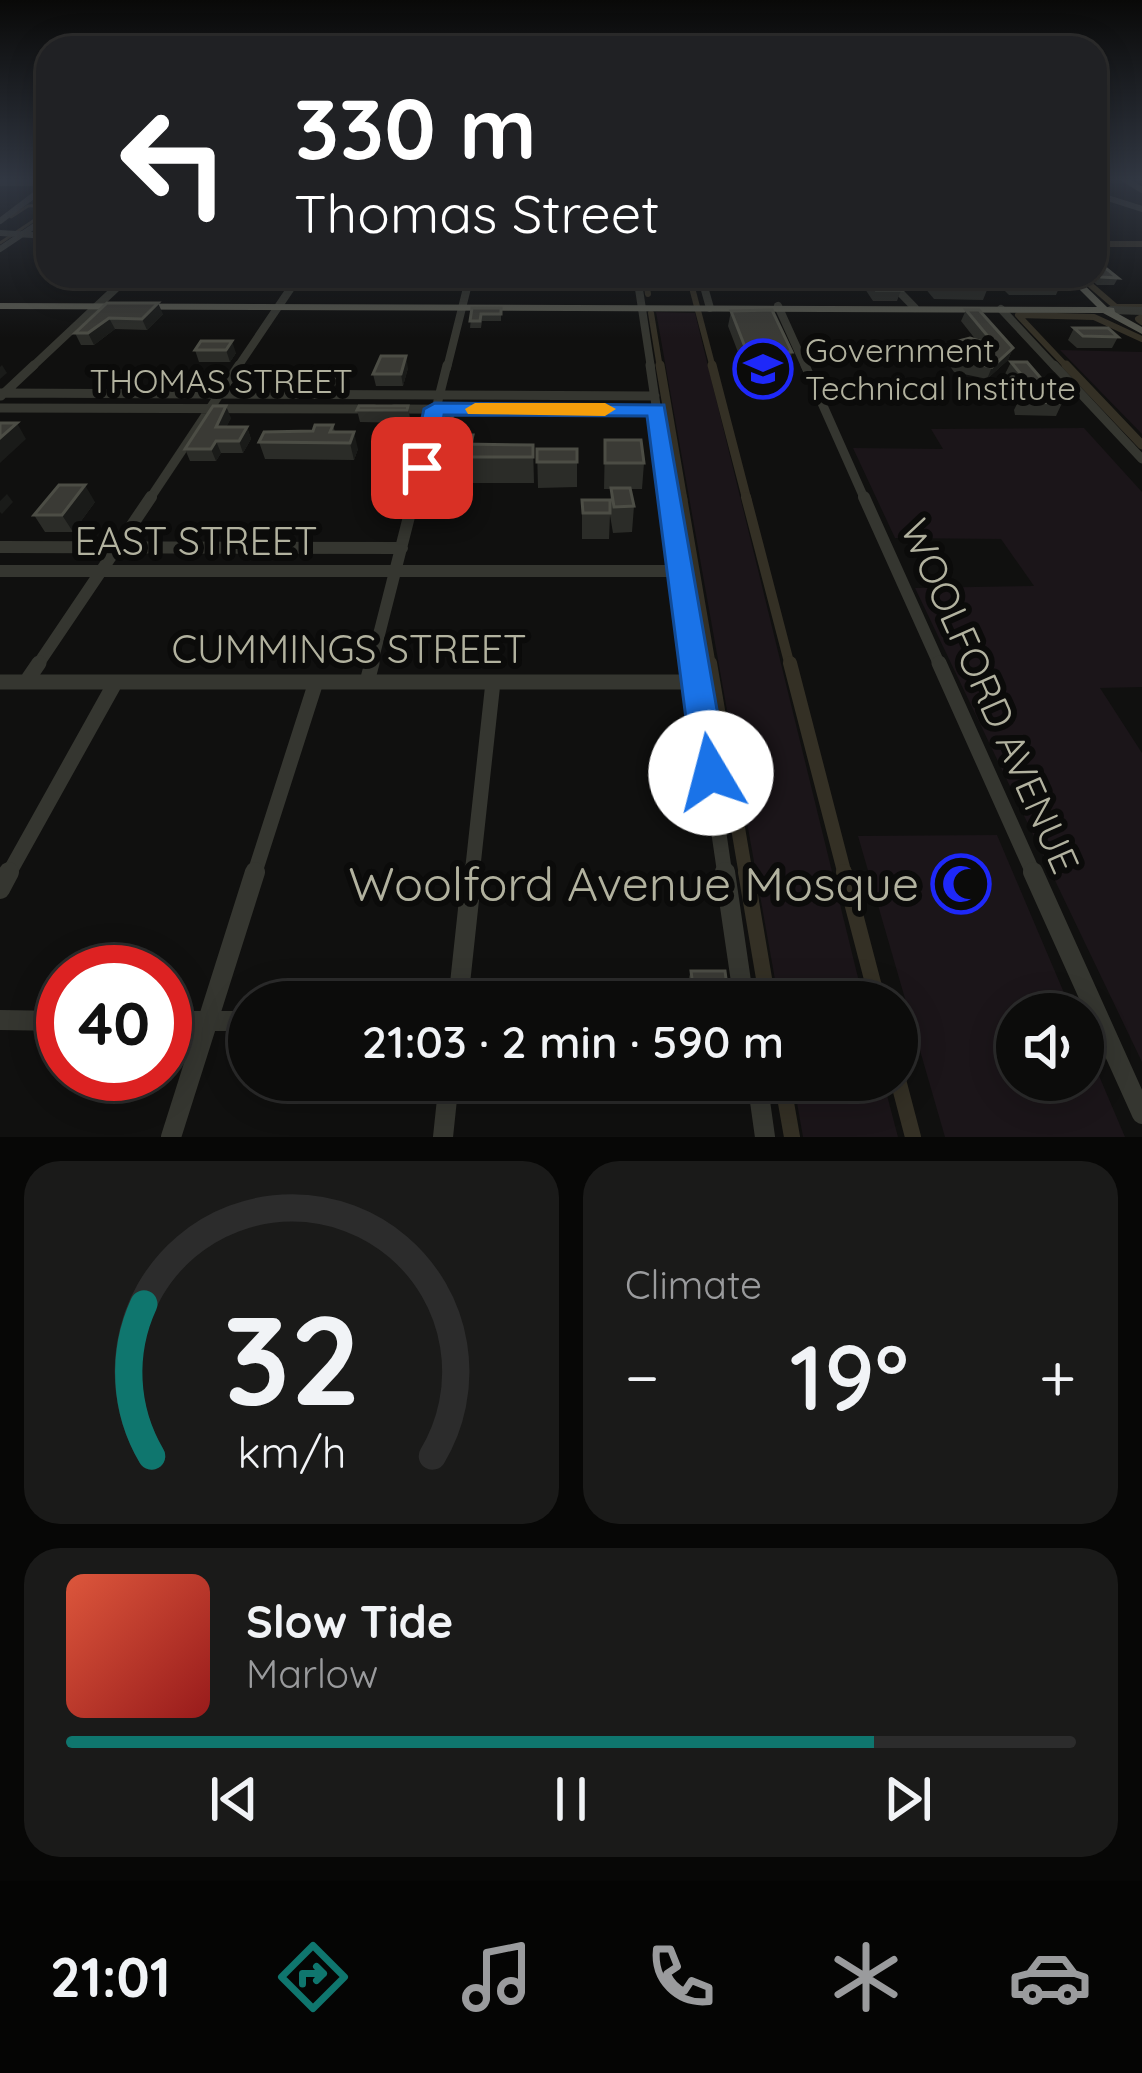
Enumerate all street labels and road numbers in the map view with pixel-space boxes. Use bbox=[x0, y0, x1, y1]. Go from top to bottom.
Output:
street label: THOMAS STREET bbox=[89, 360, 353, 401]
street label: WOOLFORD AVENUE bbox=[890, 511, 1091, 880]
street label: EAST STREET bbox=[75, 516, 317, 565]
street label: CUMMINGS STREET bbox=[171, 624, 527, 673]

